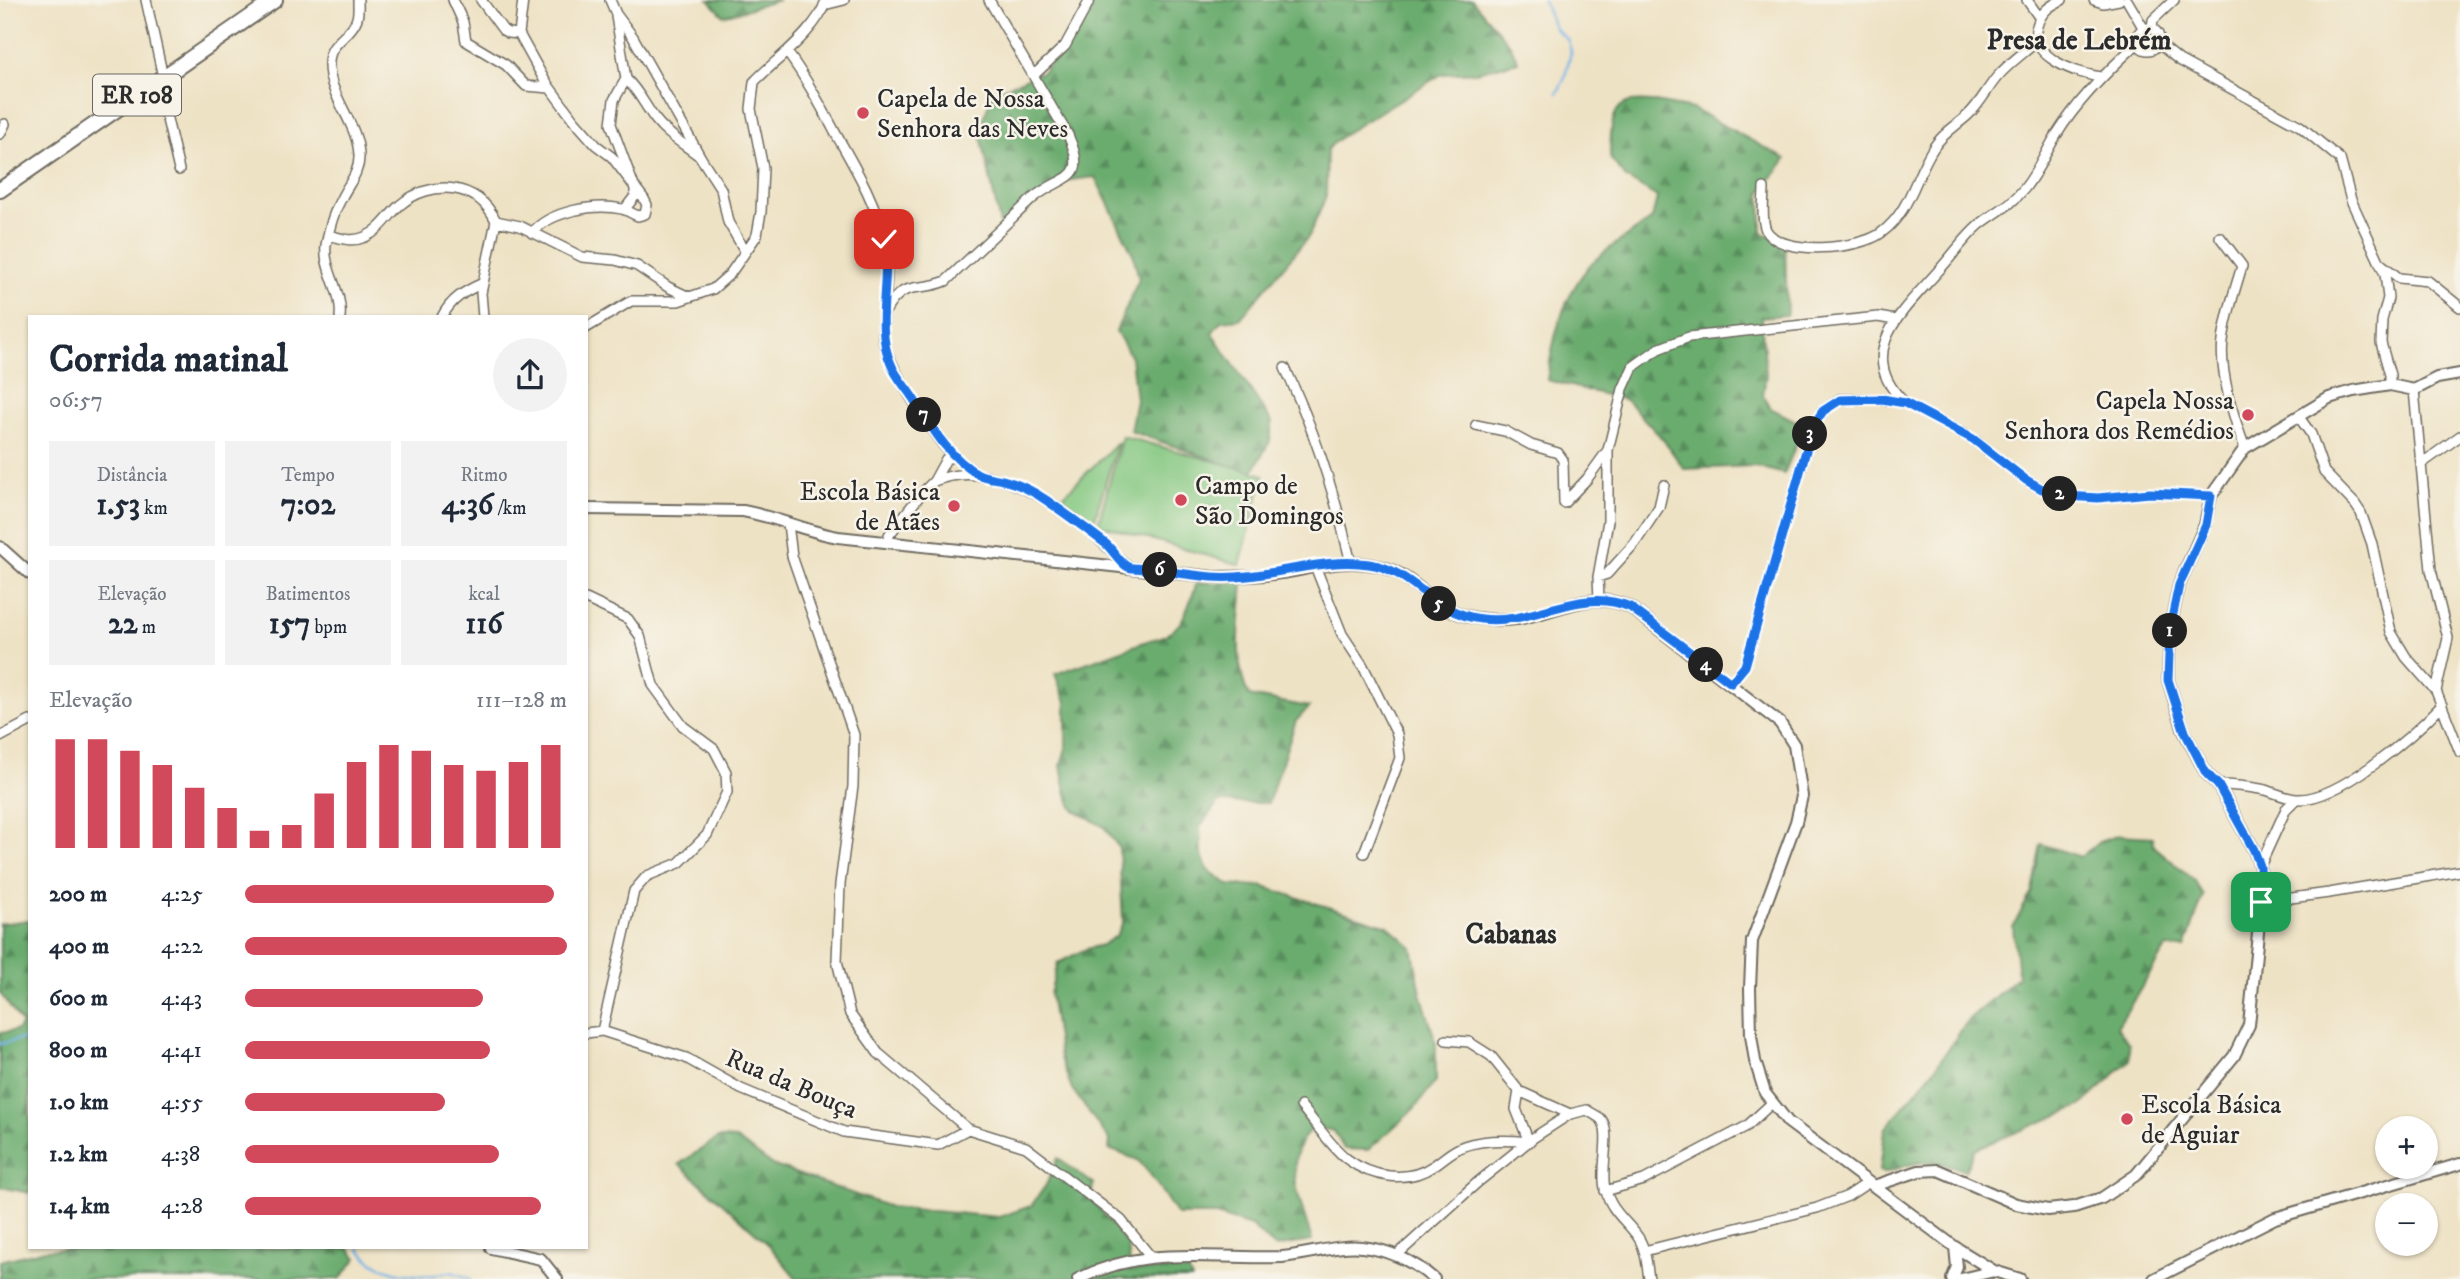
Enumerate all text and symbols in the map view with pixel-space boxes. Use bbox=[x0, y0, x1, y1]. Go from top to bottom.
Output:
district label: Presa de Lebrém bbox=[1987, 23, 2171, 58]
road number: ER 108 bbox=[93, 74, 181, 116]
place label: Capela de Nossa Senhora das Neves bbox=[877, 83, 1068, 146]
marker: Capela de Nossa Senhora das Neves bbox=[855, 105, 871, 121]
pin bbox=[854, 209, 914, 269]
icon: check bbox=[865, 220, 903, 258]
text: Corrida matinal bbox=[49, 336, 288, 384]
button: share bbox=[493, 338, 567, 412]
place label: Capela Nossa Senhora dos Remédios bbox=[2005, 385, 2234, 448]
text: 06:57 bbox=[49, 386, 103, 415]
pin: 7 bbox=[906, 398, 942, 432]
text: 7 bbox=[918, 403, 929, 426]
marker: Capela Nossa Senhora dos Remédios bbox=[2240, 407, 2256, 423]
pin: 3 bbox=[1792, 416, 1828, 452]
text: 3 bbox=[1806, 422, 1813, 445]
text: Distância bbox=[97, 464, 167, 487]
text: Tempo bbox=[281, 464, 335, 487]
text: Ritmo bbox=[461, 464, 508, 487]
place label: Campo de São Domingos bbox=[1195, 470, 1344, 533]
place label: Escola Básica de Atães bbox=[800, 476, 940, 539]
pin: 2 bbox=[2042, 476, 2078, 512]
text: 2 bbox=[2055, 482, 2064, 505]
text: 1.53 bbox=[96, 487, 140, 524]
text: 7:02 bbox=[281, 487, 335, 524]
text: 4:36 bbox=[442, 487, 493, 524]
marker: Campo de São Domingos bbox=[1173, 492, 1189, 508]
text: km bbox=[140, 497, 168, 520]
text: /km bbox=[493, 497, 526, 520]
marker: Escola Básica de Atães bbox=[946, 498, 962, 514]
pin: 6 bbox=[1142, 552, 1178, 588]
text: 6 bbox=[1155, 558, 1164, 581]
text: Elevação bbox=[98, 583, 166, 606]
text: Batimentos bbox=[266, 583, 350, 606]
text: kcal bbox=[468, 583, 500, 606]
pin: 5 bbox=[1422, 586, 1456, 622]
text: 5 bbox=[1434, 592, 1443, 615]
text: 22 bbox=[108, 606, 138, 643]
text: 157 bbox=[269, 606, 310, 643]
text: 116 bbox=[465, 606, 503, 643]
pin: 1 bbox=[2152, 614, 2188, 648]
text: m bbox=[138, 616, 156, 639]
text: bpm bbox=[310, 616, 347, 639]
text: 1 bbox=[2166, 619, 2173, 642]
pin: 4 bbox=[1688, 648, 1724, 682]
text: 4 bbox=[1700, 653, 1711, 676]
text: Elevação bbox=[49, 686, 132, 715]
text: 111–128 m bbox=[476, 686, 567, 715]
pin bbox=[2231, 872, 2291, 932]
text: 200 m bbox=[49, 880, 107, 909]
text: 4:25 bbox=[161, 880, 203, 909]
icon: arrive bbox=[2242, 883, 2280, 921]
district label: Cabanas bbox=[1465, 917, 1557, 952]
text: 400 m bbox=[49, 932, 109, 961]
text: 4:22 bbox=[161, 932, 203, 961]
text: 600 m bbox=[49, 984, 108, 1013]
text: 4:43 bbox=[161, 984, 202, 1013]
text: 800 m bbox=[49, 1036, 107, 1065]
text: 4:41 bbox=[161, 1036, 202, 1065]
street label: Rua da Bouça bbox=[721, 1042, 862, 1127]
text: 1.0 km bbox=[49, 1088, 109, 1117]
text: 4:55 bbox=[161, 1088, 203, 1117]
place label: Escola Básica de Aguiar bbox=[2141, 1089, 2281, 1152]
marker: Escola Básica de Aguiar bbox=[2119, 1111, 2135, 1127]
map controls bbox=[2375, 1116, 2438, 1256]
button: + bbox=[2375, 1116, 2438, 1179]
text: 1.2 km bbox=[49, 1140, 108, 1169]
text: 4:38 bbox=[161, 1140, 200, 1169]
text: 1.4 km bbox=[49, 1192, 110, 1221]
text: 4:28 bbox=[161, 1192, 203, 1221]
button: − bbox=[2375, 1193, 2438, 1256]

